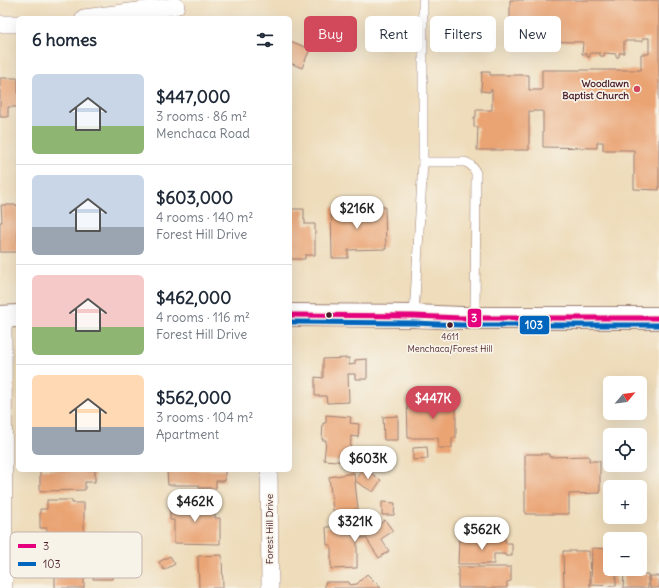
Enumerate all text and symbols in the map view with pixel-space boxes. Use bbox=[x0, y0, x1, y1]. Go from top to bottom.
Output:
chip: Buy bbox=[304, 16, 357, 52]
chip: Rent bbox=[365, 16, 422, 52]
chip: Filters bbox=[430, 16, 496, 52]
chip: New bbox=[504, 16, 561, 52]
text: 6 homes bbox=[32, 29, 97, 51]
icon: filters bbox=[254, 29, 276, 51]
place label: Woodlawn Baptist Church bbox=[562, 77, 629, 102]
marker: Woodlawn Baptist Church bbox=[632, 84, 642, 94]
text: $447,000 bbox=[156, 86, 230, 108]
icon: home bbox=[64, 90, 112, 138]
text: 3 rooms · 86 m² bbox=[156, 108, 247, 125]
text: Menchaca Road bbox=[156, 125, 250, 142]
text: $603,000 bbox=[156, 187, 233, 209]
icon: home bbox=[64, 191, 112, 239]
pin: $216K bbox=[329, 196, 385, 230]
text: $216K bbox=[339, 200, 375, 217]
text: 4 rooms · 140 m² bbox=[156, 209, 253, 226]
text: Forest Hill Drive bbox=[156, 226, 247, 243]
text: $462,000 bbox=[156, 287, 232, 309]
icon: home bbox=[64, 291, 112, 339]
line badge: 3 bbox=[467, 308, 482, 328]
text: 4 rooms · 116 m² bbox=[156, 309, 250, 326]
unlabelled marker bbox=[324, 310, 334, 320]
text: 3 bbox=[471, 311, 477, 325]
line badge: 103 bbox=[519, 315, 550, 335]
text: 103 bbox=[525, 318, 543, 332]
marker: 4611 Menchaca/Forest Hill bbox=[445, 320, 455, 330]
text: Forest Hill Drive bbox=[156, 326, 247, 343]
place label: 4611 Menchaca/Forest Hill bbox=[408, 331, 492, 354]
north arrow bbox=[603, 376, 647, 420]
map controls bbox=[603, 376, 647, 576]
pin: $447K bbox=[405, 386, 461, 420]
text: $562,000 bbox=[156, 387, 231, 409]
text: $447K bbox=[415, 390, 451, 407]
icon: home bbox=[64, 391, 112, 439]
text: 3 rooms · 104 m² bbox=[156, 409, 253, 426]
text: Apartment bbox=[156, 426, 219, 443]
button: locate bbox=[603, 428, 647, 472]
pin: $603K bbox=[340, 446, 396, 480]
text: $603K bbox=[349, 450, 387, 467]
button: + bbox=[603, 480, 647, 524]
pin: $462K bbox=[167, 489, 223, 523]
text: $462K bbox=[176, 493, 214, 510]
street label: Forest Hill Drive bbox=[263, 494, 276, 564]
pin: $321K bbox=[327, 509, 383, 543]
text: $321K bbox=[338, 513, 372, 530]
pin: $562K bbox=[454, 517, 510, 551]
text: $562K bbox=[463, 521, 501, 538]
legend bbox=[10, 532, 142, 578]
button: − bbox=[603, 532, 647, 576]
text: 3 bbox=[43, 539, 49, 553]
text: 103 bbox=[43, 557, 61, 571]

